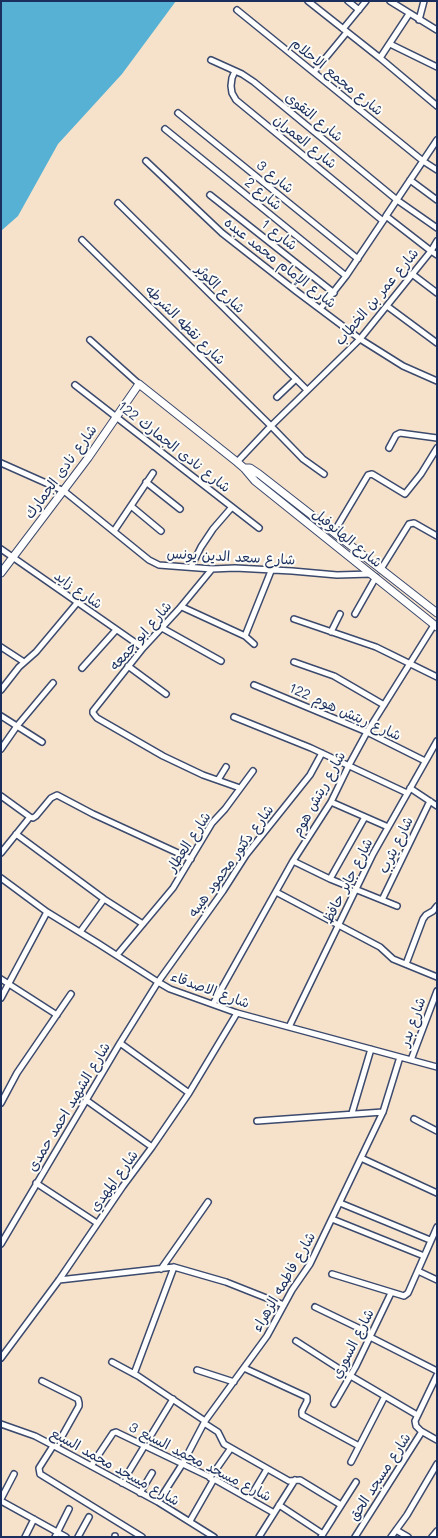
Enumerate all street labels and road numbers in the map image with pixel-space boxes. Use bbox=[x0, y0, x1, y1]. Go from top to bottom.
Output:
street label: شارع مجمع الاحلام bbox=[288, 35, 386, 119]
street label: شارع التقوى bbox=[282, 89, 346, 145]
street label: شارع العمران bbox=[270, 111, 340, 173]
street label: شارع 3 bbox=[253, 157, 297, 197]
street label: شارع 2 bbox=[241, 174, 285, 214]
street label: شارع الإمام محمد عبده bbox=[221, 214, 339, 312]
street label: شارع 1 bbox=[258, 216, 300, 254]
street label: شارع عمر بن الخطاب bbox=[332, 245, 422, 349]
street label: شارع الكوثر bbox=[192, 261, 248, 317]
street label: شارع نقطه الشرطه bbox=[141, 281, 229, 369]
street label: شارع نادى الجمارك 122 bbox=[114, 398, 234, 496]
street label: شارع نادى الجمارك bbox=[21, 422, 101, 522]
street label: شارع الهانوفيل bbox=[309, 505, 385, 571]
street label: شارع سعد الدين يونس bbox=[166, 545, 296, 569]
street label: شارع زايد bbox=[51, 567, 105, 613]
street label: شارع ابو جمعه bbox=[106, 598, 176, 674]
street label: شارع ريتش هوم 122 bbox=[286, 680, 404, 744]
street label: شارع ريتش هوم bbox=[289, 749, 349, 839]
street label: شارع دكتور محمود هيبه bbox=[185, 802, 277, 920]
street label: شارع العطار bbox=[163, 809, 215, 875]
street label: شارع يثرب bbox=[375, 814, 417, 876]
street label: شارع جابر حافظ bbox=[319, 836, 377, 926]
street label: شارع الاصدقاء bbox=[168, 968, 252, 1012]
street label: شارع بدر bbox=[396, 995, 430, 1049]
street label: شارع الشهيد احمد حمدى bbox=[24, 1039, 114, 1175]
street label: شارع المهدي bbox=[86, 1147, 142, 1215]
street label: شارع فاطمه الزهراء bbox=[249, 1229, 319, 1335]
street label: شارع السوري bbox=[328, 1306, 378, 1382]
street label: شارع مسجد محمد السبع 3 bbox=[126, 1419, 274, 1505]
street label: شارع مسجد محمد السبع bbox=[48, 1425, 182, 1509]
street label: شارع مسجد الحق bbox=[345, 1430, 415, 1524]

